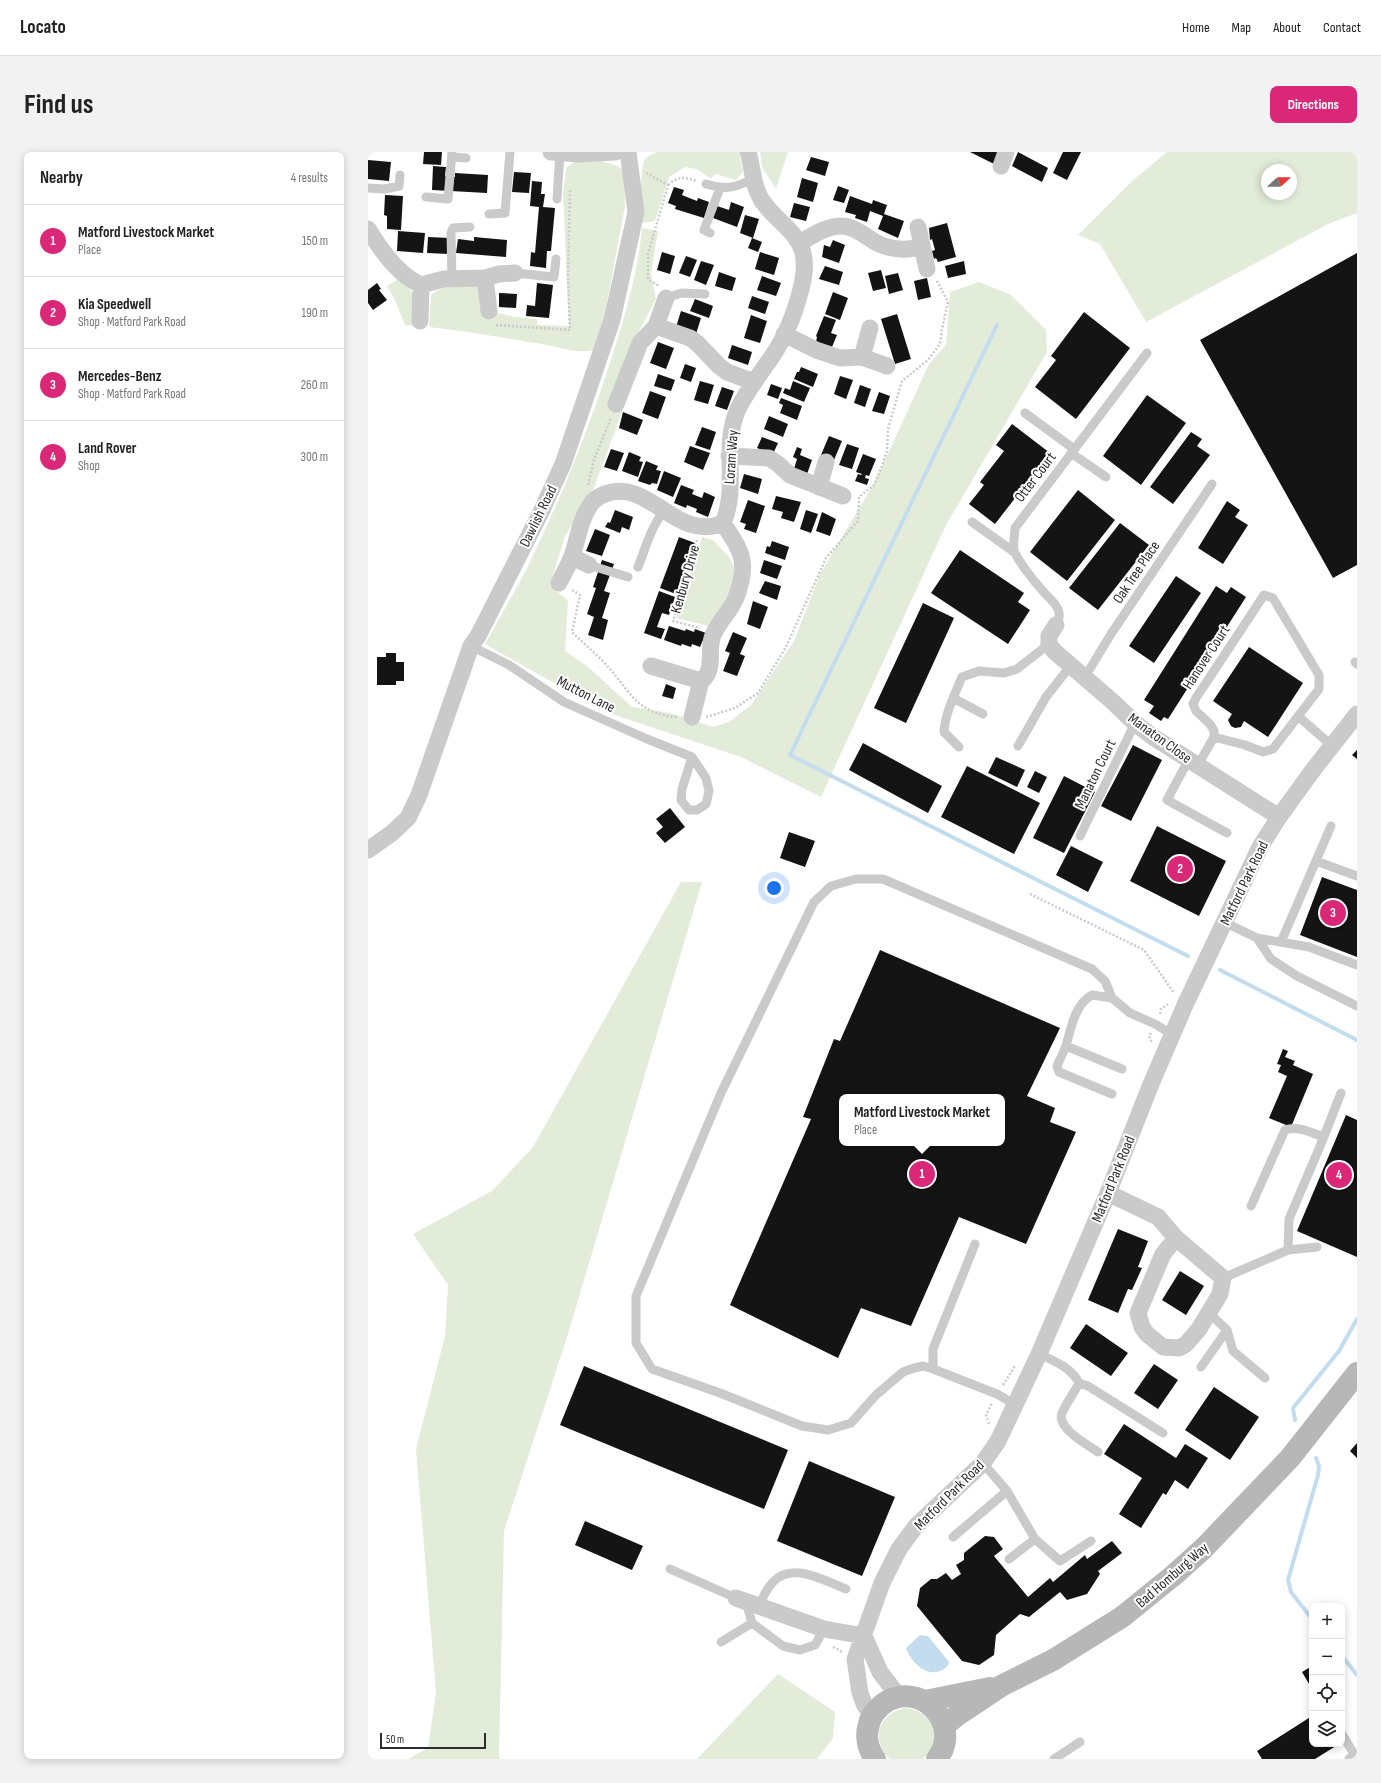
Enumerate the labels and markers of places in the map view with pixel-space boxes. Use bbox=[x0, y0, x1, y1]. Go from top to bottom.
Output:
pin: 2 bbox=[1167, 854, 1193, 884]
pin: 3 bbox=[1320, 898, 1346, 928]
pin: 1 bbox=[909, 1159, 935, 1189]
pin: 4 bbox=[1326, 1160, 1352, 1190]

